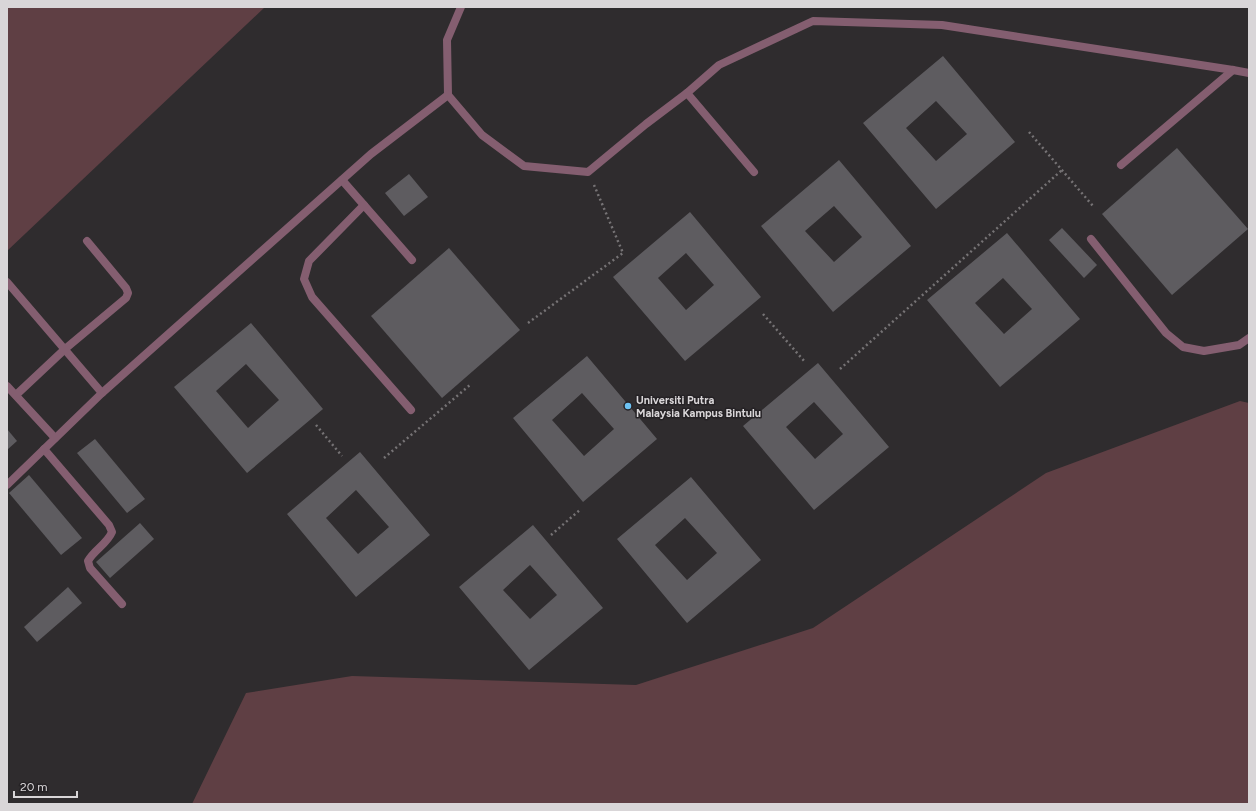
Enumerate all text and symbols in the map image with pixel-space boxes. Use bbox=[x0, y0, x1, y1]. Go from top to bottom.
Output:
place label: Universiti Putra Malaysia Kampus Bintulu bbox=[636, 394, 761, 420]
marker: Universiti Putra Malaysia Kampus Bintulu bbox=[623, 401, 633, 411]
scale bar bbox=[14, 773, 77, 799]
text: 20 m bbox=[20, 780, 48, 794]

